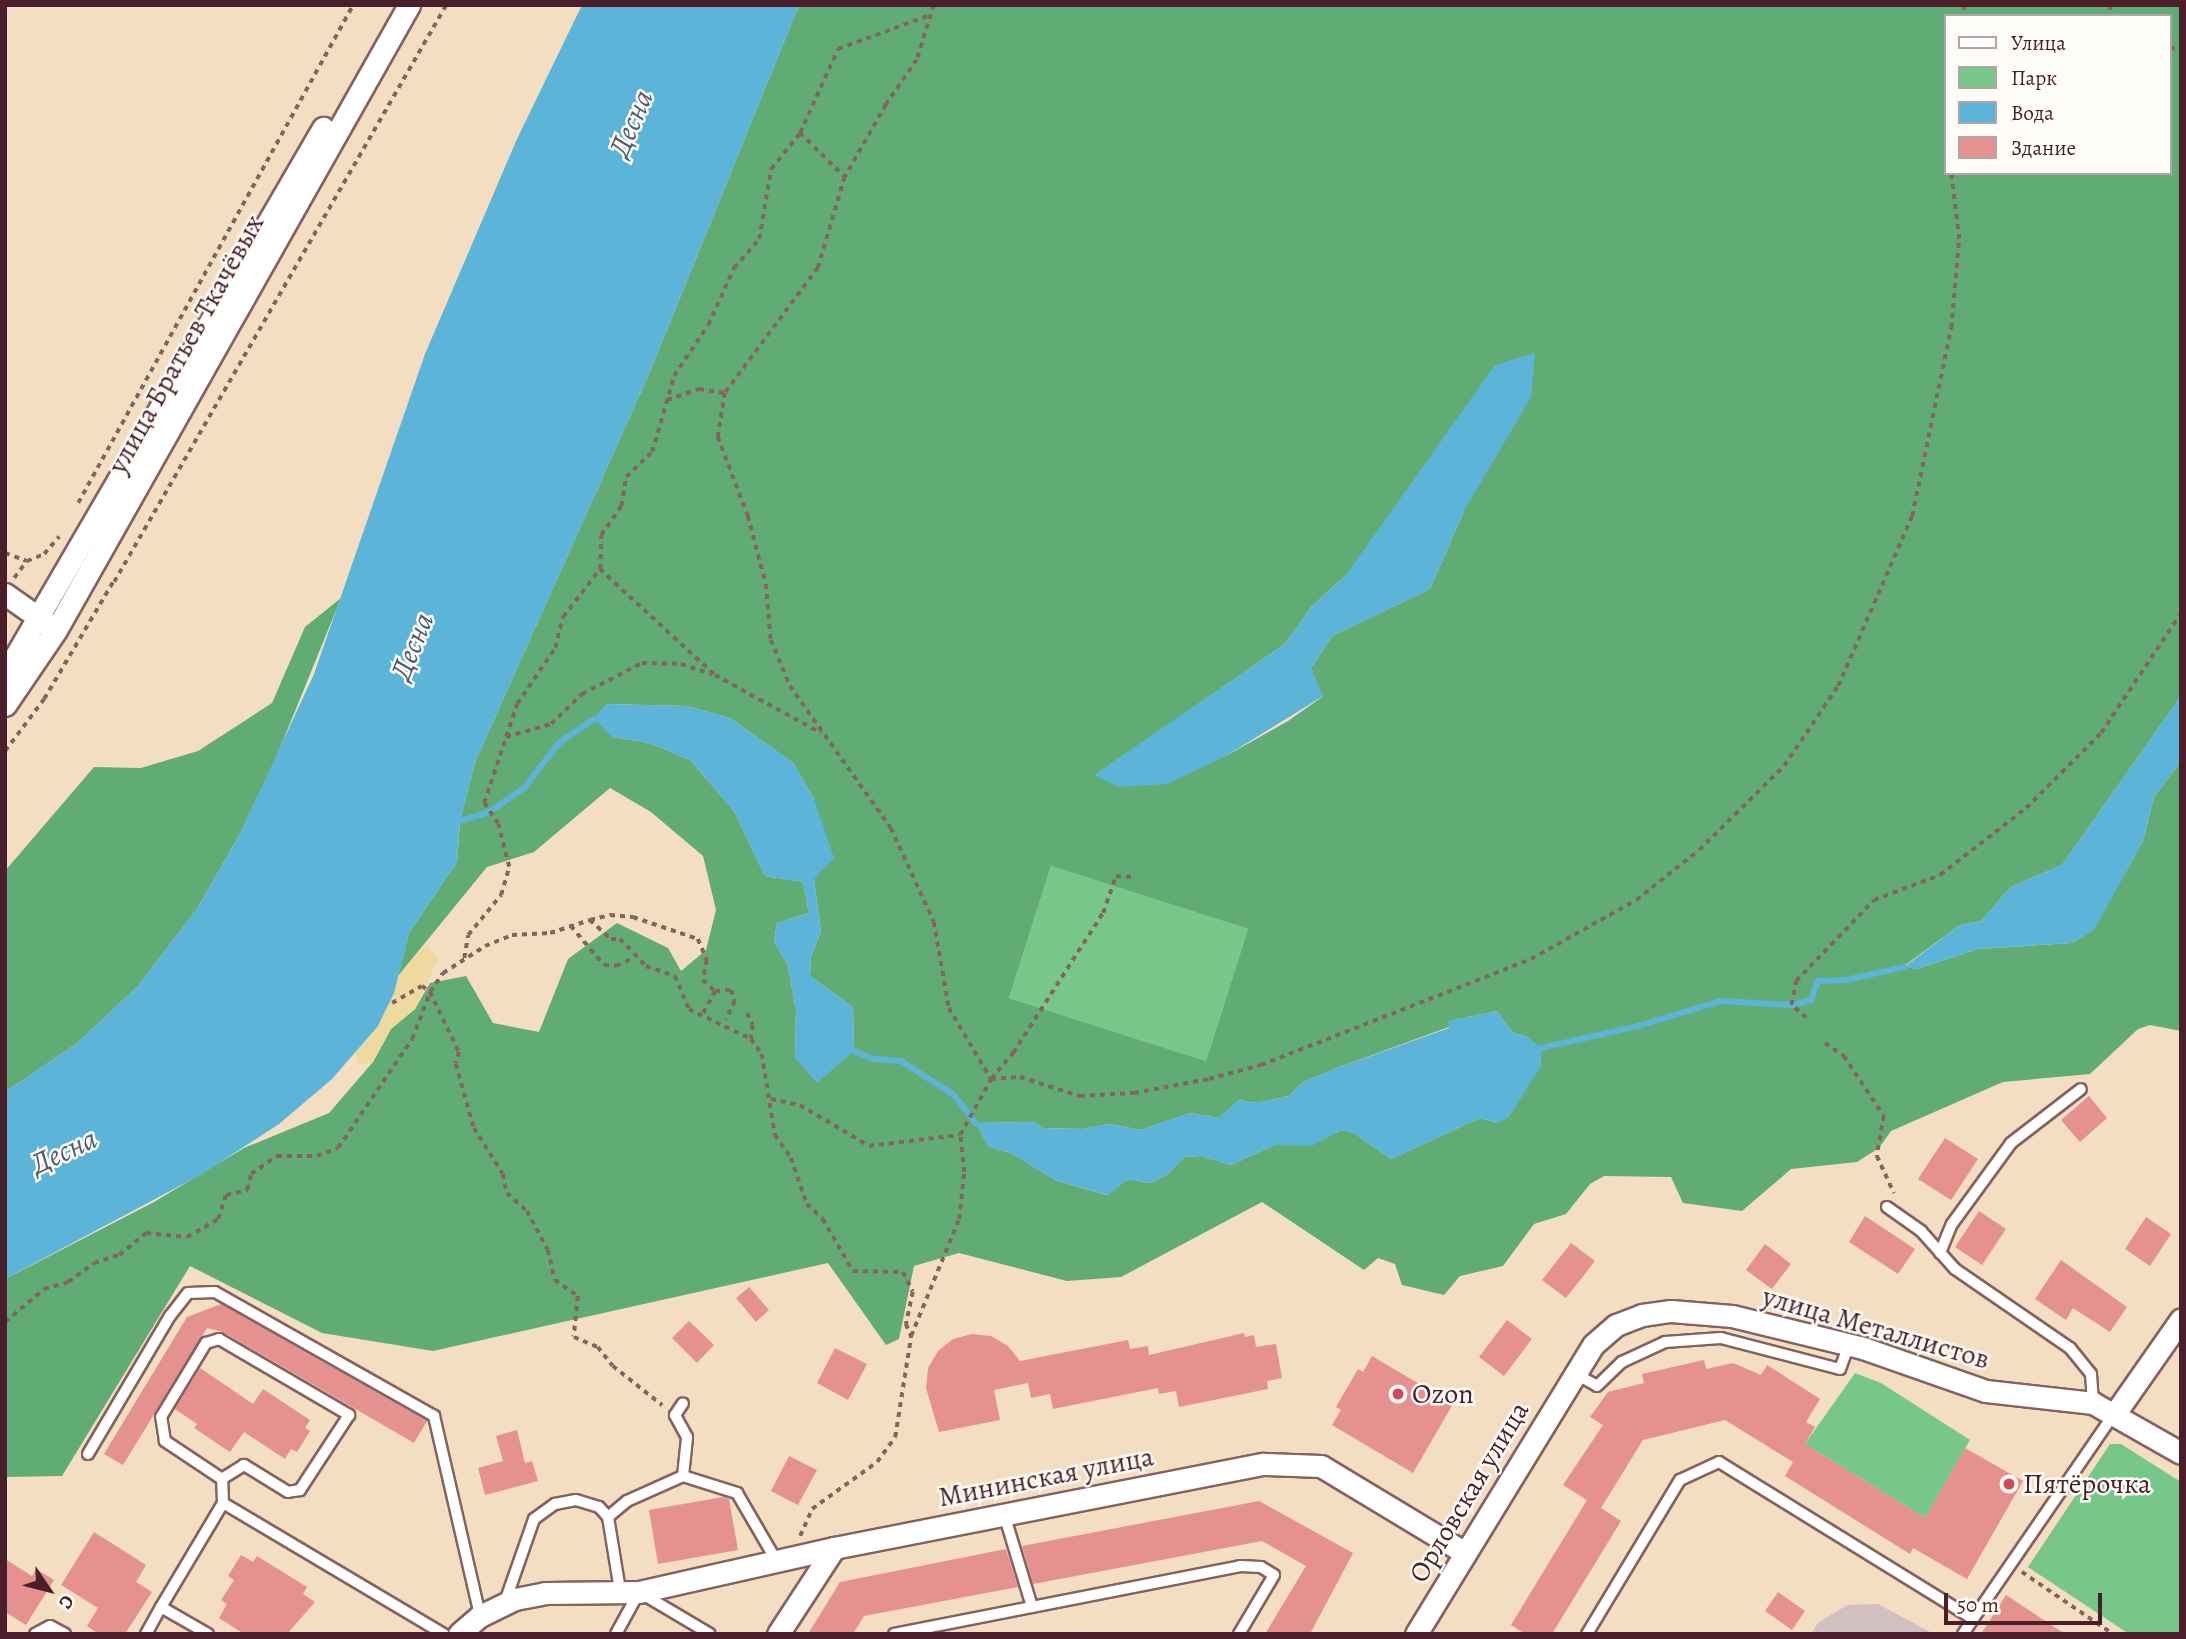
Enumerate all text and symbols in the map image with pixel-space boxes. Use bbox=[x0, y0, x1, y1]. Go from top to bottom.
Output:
legend bbox=[1944, 14, 2172, 175]
text: Улица bbox=[2011, 29, 2066, 57]
text: Парк bbox=[2011, 64, 2057, 92]
water label: Десна bbox=[601, 84, 661, 162]
text: Вода bbox=[2011, 99, 2054, 127]
text: Здание bbox=[2011, 134, 2076, 162]
street label: улица Братьев Ткачёвых bbox=[101, 209, 271, 479]
water label: Десна bbox=[382, 607, 442, 685]
water label: Десна bbox=[25, 1120, 103, 1182]
street label: улица Металлистов bbox=[1759, 1280, 1993, 1376]
place label: Ozon bbox=[1412, 1377, 1474, 1411]
marker: Ozon bbox=[1390, 1386, 1406, 1402]
street label: Орловская улица bbox=[1402, 1395, 1536, 1589]
street label: Мининская улица bbox=[936, 1440, 1156, 1514]
place label: Пятёрочка bbox=[2023, 1467, 2151, 1501]
marker: Пятёрочка bbox=[2001, 1476, 2017, 1492]
north arrow bbox=[14, 1555, 84, 1625]
scale bar bbox=[1948, 1580, 2106, 1624]
text: С bbox=[52, 1590, 80, 1614]
text: 50 m bbox=[1957, 1591, 1999, 1619]

